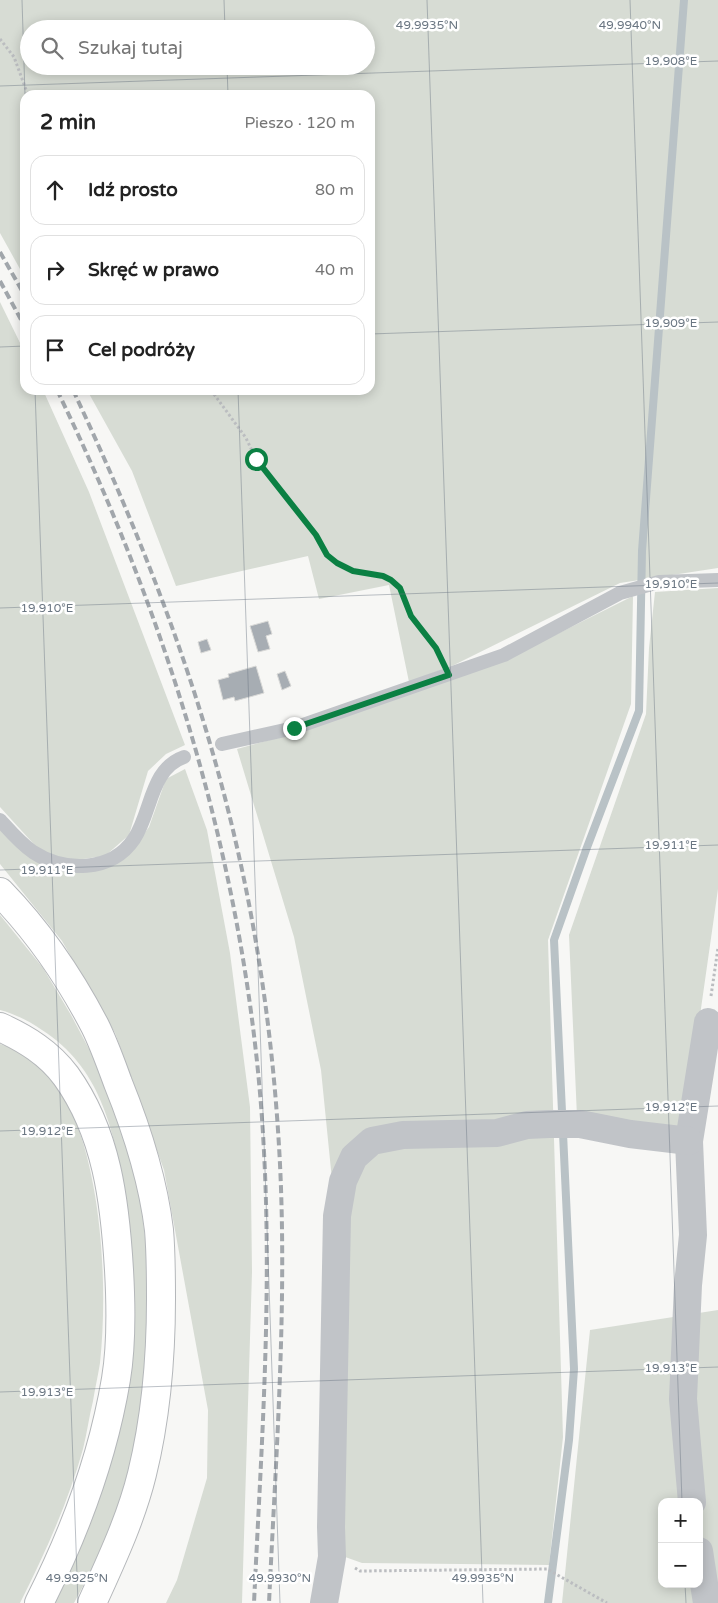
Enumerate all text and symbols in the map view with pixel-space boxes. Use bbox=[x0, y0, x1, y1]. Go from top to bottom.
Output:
text: 49.9935°N bbox=[396, 18, 458, 32]
text: 49.9940°N bbox=[599, 18, 661, 32]
search box bbox=[20, 20, 375, 75]
icon: search bbox=[38, 34, 66, 62]
text: Szukaj tutaj bbox=[78, 37, 183, 59]
text: 19.908°E bbox=[645, 54, 698, 68]
text: 2 min bbox=[40, 110, 96, 135]
text: Pieszo · 120 m bbox=[244, 113, 355, 133]
icon: ahead bbox=[41, 176, 69, 204]
text: Idź prosto bbox=[88, 179, 178, 201]
text: 80 m bbox=[315, 180, 354, 200]
icon: right bbox=[41, 256, 69, 284]
text: Skręć w prawo bbox=[88, 259, 219, 281]
text: 40 m bbox=[315, 260, 354, 280]
text: 19.909°E bbox=[645, 316, 698, 330]
icon: arrive bbox=[41, 336, 69, 364]
text: Cel podróży bbox=[88, 339, 195, 361]
route start bbox=[245, 448, 268, 471]
text: 19.910°E bbox=[645, 577, 698, 591]
text: 19.910°E bbox=[21, 601, 74, 615]
route end bbox=[283, 717, 306, 740]
text: 19.911°E bbox=[645, 838, 698, 852]
text: 19.911°E bbox=[21, 863, 74, 877]
text: 19.912°E bbox=[645, 1100, 698, 1114]
text: 19.912°E bbox=[21, 1124, 74, 1138]
text: 19.913°E bbox=[645, 1361, 698, 1375]
text: 19.913°E bbox=[21, 1385, 74, 1399]
map controls bbox=[658, 1498, 703, 1588]
button: + bbox=[658, 1498, 703, 1543]
button: − bbox=[658, 1543, 703, 1588]
text: 49.9925°N bbox=[46, 1571, 108, 1585]
text: 49.9930°N bbox=[249, 1571, 311, 1585]
text: 49.9935°N bbox=[452, 1571, 514, 1585]

